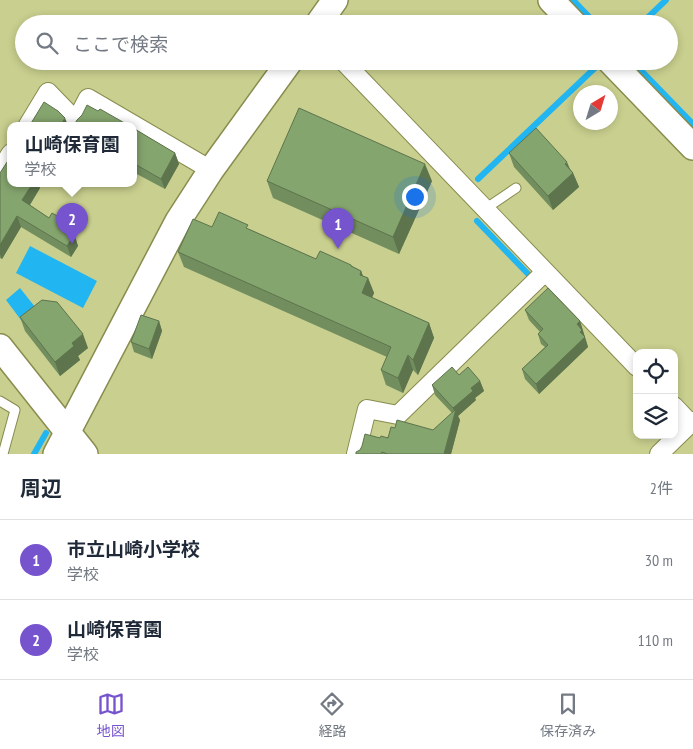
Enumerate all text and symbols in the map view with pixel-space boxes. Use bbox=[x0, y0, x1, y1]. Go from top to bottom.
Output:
search box bbox=[15, 15, 678, 70]
icon: search bbox=[33, 29, 61, 57]
text: ここで検索 bbox=[73, 32, 168, 56]
north arrow bbox=[573, 85, 618, 130]
popup bbox=[7, 122, 137, 187]
text: 山崎保育園 bbox=[24, 132, 120, 156]
text: 学校 bbox=[24, 159, 57, 179]
your location bbox=[402, 184, 428, 210]
pin: 2 bbox=[56, 203, 88, 244]
pin: 1 bbox=[322, 208, 354, 249]
map controls bbox=[633, 349, 678, 439]
button: locate bbox=[633, 349, 678, 394]
button: layers bbox=[633, 394, 678, 439]
text: 周辺 bbox=[20, 475, 62, 502]
text: 2件 bbox=[650, 478, 673, 498]
text: 市立山崎小学校 bbox=[67, 537, 200, 561]
text: 1 bbox=[32, 550, 40, 570]
text: 30 m bbox=[645, 550, 673, 570]
text: 学校 bbox=[67, 564, 99, 584]
text: 山崎保育園 bbox=[67, 617, 162, 641]
text: 2 bbox=[32, 630, 40, 650]
text: 110 m bbox=[638, 630, 673, 650]
text: 学校 bbox=[67, 644, 99, 664]
tab: 地図 bbox=[97, 690, 125, 740]
tab: 経路 bbox=[318, 690, 346, 740]
tab: 保存済み bbox=[540, 690, 596, 740]

